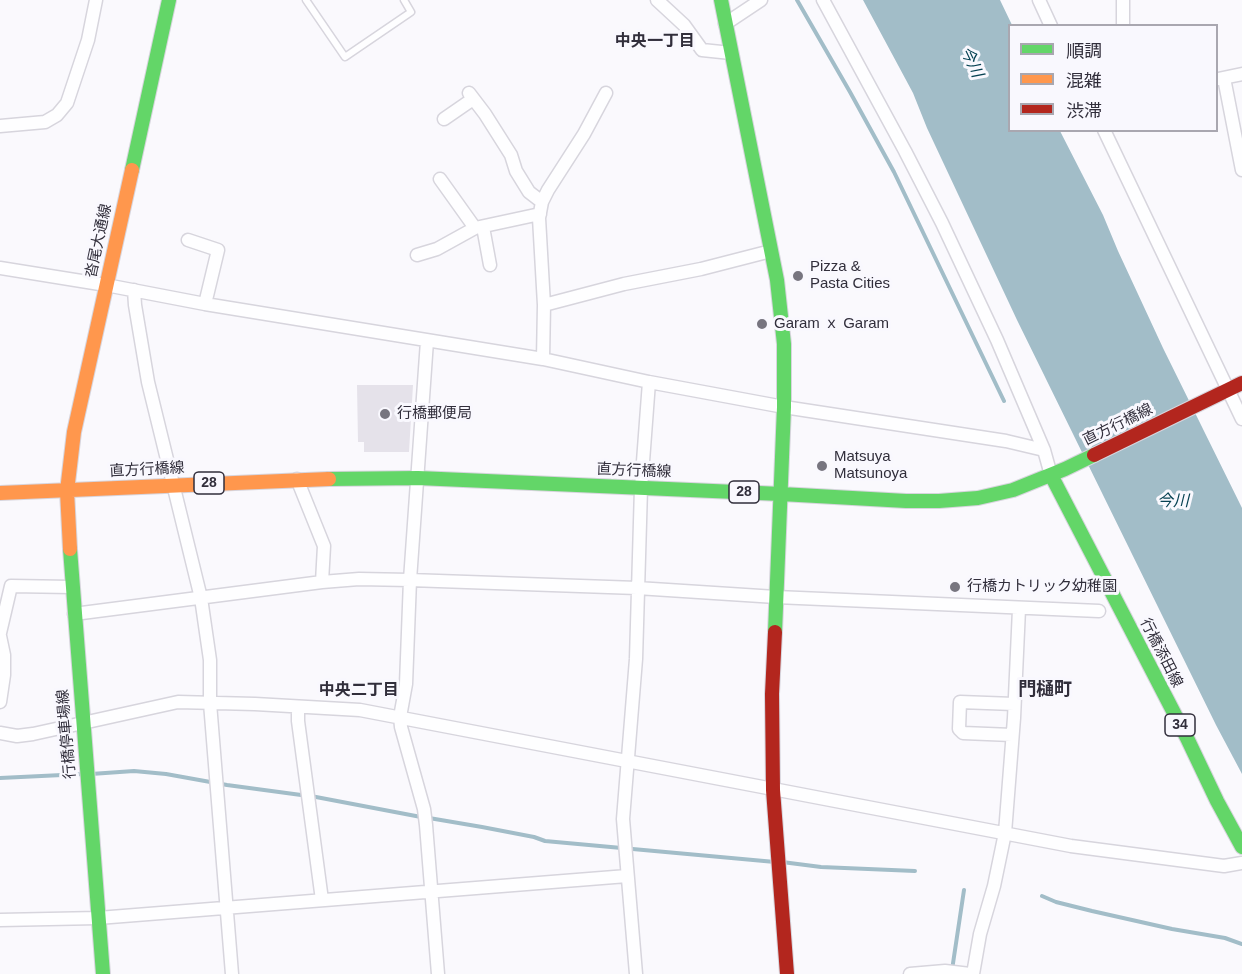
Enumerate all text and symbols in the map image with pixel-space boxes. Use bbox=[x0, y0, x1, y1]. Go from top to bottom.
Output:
legend bbox=[1008, 24, 1218, 132]
district label: 中央一丁目 bbox=[615, 32, 695, 52]
text: 順調 bbox=[1066, 41, 1102, 61]
water label: 今川 bbox=[956, 43, 986, 81]
text: 混雑 bbox=[1066, 71, 1102, 91]
text: 渋滞 bbox=[1066, 101, 1102, 121]
street label: 沓尾大通線 bbox=[82, 202, 116, 280]
place label: Pizza & Pasta Cities bbox=[810, 258, 890, 293]
marker: Pizza & Pasta Cities bbox=[791, 269, 805, 283]
place label: Garam ｘ Garam bbox=[774, 315, 889, 333]
marker: Garam ｘ Garam bbox=[755, 317, 769, 331]
street label: 直方行橋線 bbox=[1080, 400, 1156, 450]
place label: 行橋郵便局 bbox=[397, 405, 472, 423]
marker: 行橋郵便局 bbox=[378, 407, 392, 421]
place label: Matsuya Matsunoya bbox=[834, 448, 907, 483]
street label: 直方行橋線 bbox=[109, 459, 185, 481]
marker: Matsuya Matsunoya bbox=[815, 459, 829, 473]
street label: 直方行橋線 bbox=[596, 461, 672, 481]
road number: 28 bbox=[194, 472, 224, 494]
road number: 28 bbox=[729, 481, 759, 503]
water label: 今川 bbox=[1157, 492, 1189, 512]
place label: 行橋カトリック幼稚園 bbox=[967, 578, 1117, 596]
marker: 行橋カトリック幼稚園 bbox=[948, 580, 962, 594]
street label: 行橋添田線 bbox=[1136, 616, 1186, 690]
district label: 門樋町 bbox=[1018, 679, 1072, 701]
district label: 中央二丁目 bbox=[319, 681, 399, 701]
street label: 行橋停車場線 bbox=[54, 688, 80, 780]
road number: 34 bbox=[1165, 714, 1195, 736]

